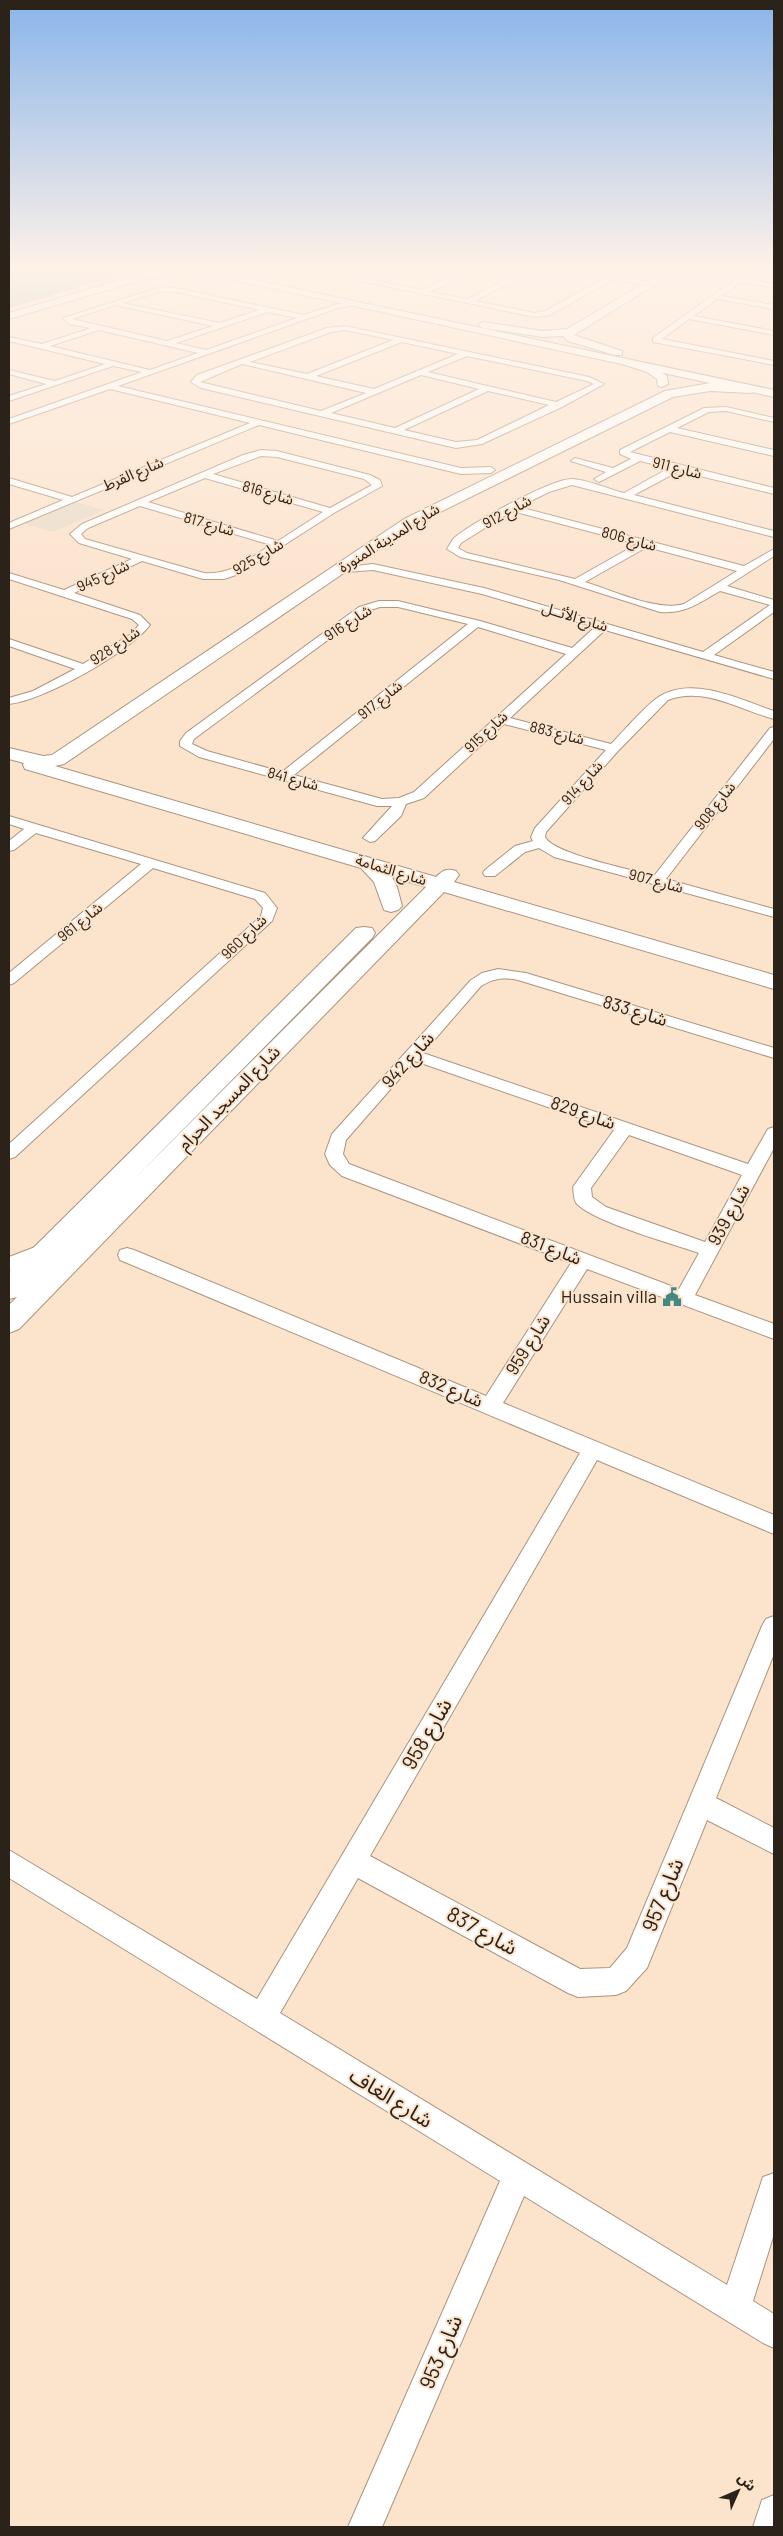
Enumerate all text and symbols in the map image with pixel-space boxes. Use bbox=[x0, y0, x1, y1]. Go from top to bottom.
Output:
street label: شارع القرط bbox=[99, 452, 168, 498]
street label: شارع 911 bbox=[650, 452, 704, 486]
street label: شارع 816 bbox=[239, 476, 296, 512]
street label: شارع 912 bbox=[479, 490, 536, 535]
street label: شارع المدينة المنورة bbox=[335, 499, 445, 579]
street label: شارع 817 bbox=[181, 507, 237, 543]
street label: شارع 806 bbox=[599, 522, 659, 558]
street label: شارع 925 bbox=[229, 534, 288, 582]
street label: شارع 945 bbox=[73, 555, 134, 599]
street label: شارع الأثــل bbox=[539, 597, 611, 638]
street label: شارع 916 bbox=[320, 600, 377, 647]
street label: شارع 928 bbox=[86, 622, 145, 672]
street label: شارع 917 bbox=[353, 676, 408, 726]
street label: شارع 915 bbox=[460, 707, 514, 759]
street label: شارع 883 bbox=[527, 717, 587, 751]
street label: شارع 914 bbox=[557, 756, 609, 811]
street label: شارع 841 bbox=[265, 763, 321, 797]
street label: شارع 908 bbox=[690, 777, 742, 836]
street label: شارع الثمامة bbox=[352, 850, 429, 892]
street label: شارع 907 bbox=[626, 864, 686, 900]
street label: شارع 961 bbox=[53, 897, 108, 948]
street label: شارع 960 bbox=[217, 910, 273, 965]
street label: شارع 833 bbox=[599, 990, 670, 1034]
street label: شارع 942 bbox=[376, 1027, 441, 1095]
street label: شارع المسجد الحرام bbox=[172, 1040, 287, 1157]
street label: شارع 829 bbox=[547, 1091, 619, 1137]
street label: شارع 939 bbox=[702, 1180, 757, 1251]
street label: شارع 831 bbox=[516, 1225, 585, 1272]
place label: Hussain villa bbox=[561, 1285, 657, 1307]
public building icon: Hussain villa bbox=[661, 1286, 683, 1308]
street label: شارع 959 bbox=[500, 1310, 558, 1381]
street label: شارع 832 bbox=[415, 1365, 487, 1415]
street label: شارع 958 bbox=[395, 1693, 459, 1775]
street label: شارع 957 bbox=[636, 1854, 691, 1936]
street label: شارع 837 bbox=[441, 1900, 522, 1963]
street label: شارع الغاف bbox=[343, 2061, 438, 2135]
street label: شارع 953 bbox=[413, 2311, 470, 2394]
north arrow bbox=[713, 2466, 763, 2516]
text: ش bbox=[735, 2469, 760, 2494]

